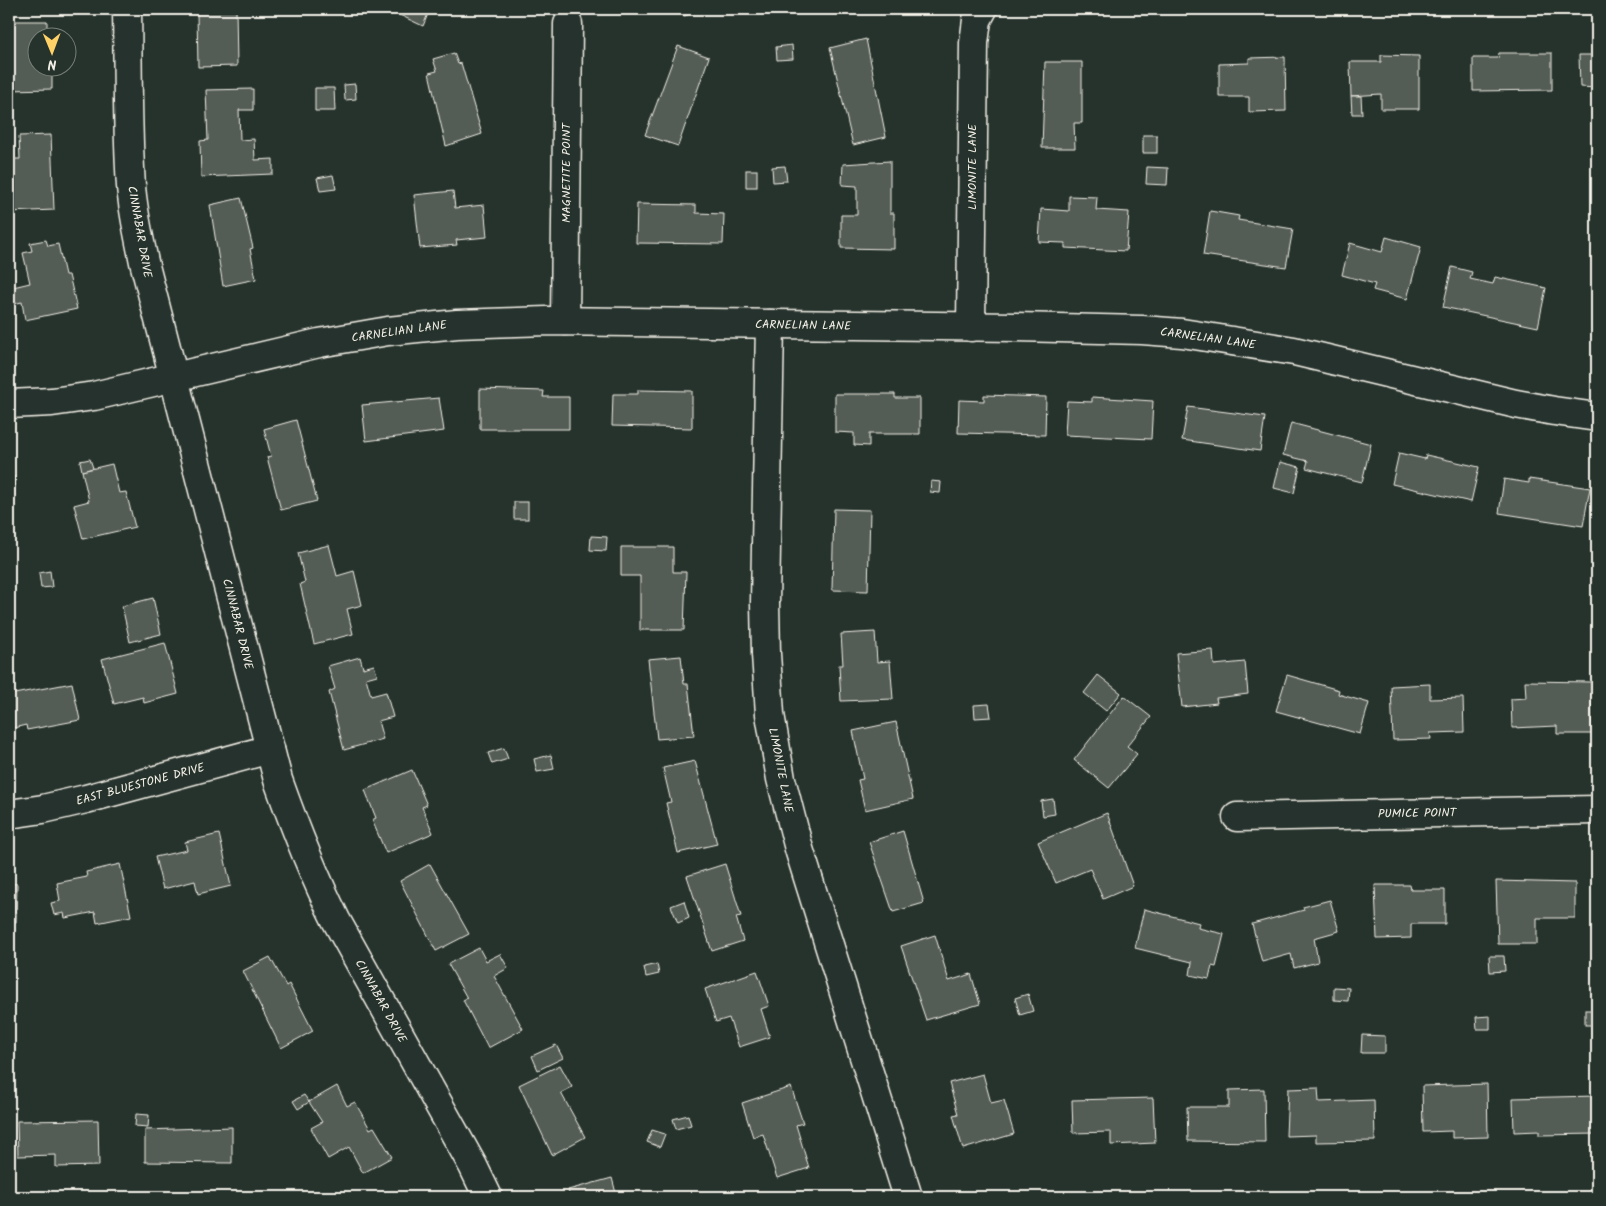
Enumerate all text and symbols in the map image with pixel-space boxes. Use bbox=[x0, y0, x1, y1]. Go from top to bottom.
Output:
north arrow bbox=[28, 28, 78, 78]
text: N bbox=[47, 53, 57, 75]
street label: MAGNETITE POINT bbox=[557, 122, 576, 223]
street label: LIMONITE LANE bbox=[963, 123, 982, 210]
street label: CINNABAR DRIVE bbox=[122, 185, 157, 281]
street label: CARNELIAN LANE bbox=[350, 315, 449, 348]
street label: CARNELIAN LANE bbox=[755, 315, 852, 336]
street label: CARNELIAN LANE bbox=[1159, 322, 1258, 355]
street label: CINNABAR DRIVE bbox=[217, 577, 258, 673]
street label: LIMONITE LANE bbox=[763, 726, 798, 815]
street label: EAST BLUESTONE DRIVE bbox=[74, 758, 207, 811]
street label: PUMICE POINT bbox=[1378, 803, 1458, 824]
street label: CINNABAR DRIVE bbox=[350, 956, 412, 1047]

